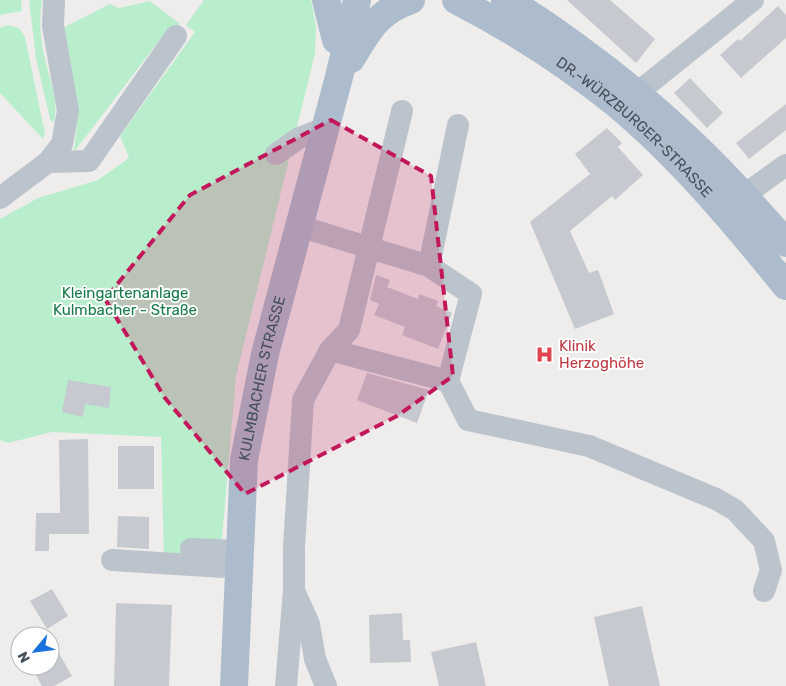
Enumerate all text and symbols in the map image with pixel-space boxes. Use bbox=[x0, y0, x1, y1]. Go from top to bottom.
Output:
street label: DR.-WÜRZBURGER-STRASSE bbox=[553, 53, 716, 201]
park label: Kleingartenanlage Kulmbacher - Straße bbox=[53, 284, 197, 319]
street label: KULMBACHER STRASSE bbox=[235, 294, 289, 462]
place label: Klinik Herzoghöhe bbox=[559, 337, 644, 372]
hospital icon: Klinik Herzoghöhe bbox=[535, 345, 555, 365]
north arrow bbox=[10, 626, 60, 676]
text: N bbox=[14, 649, 34, 666]

